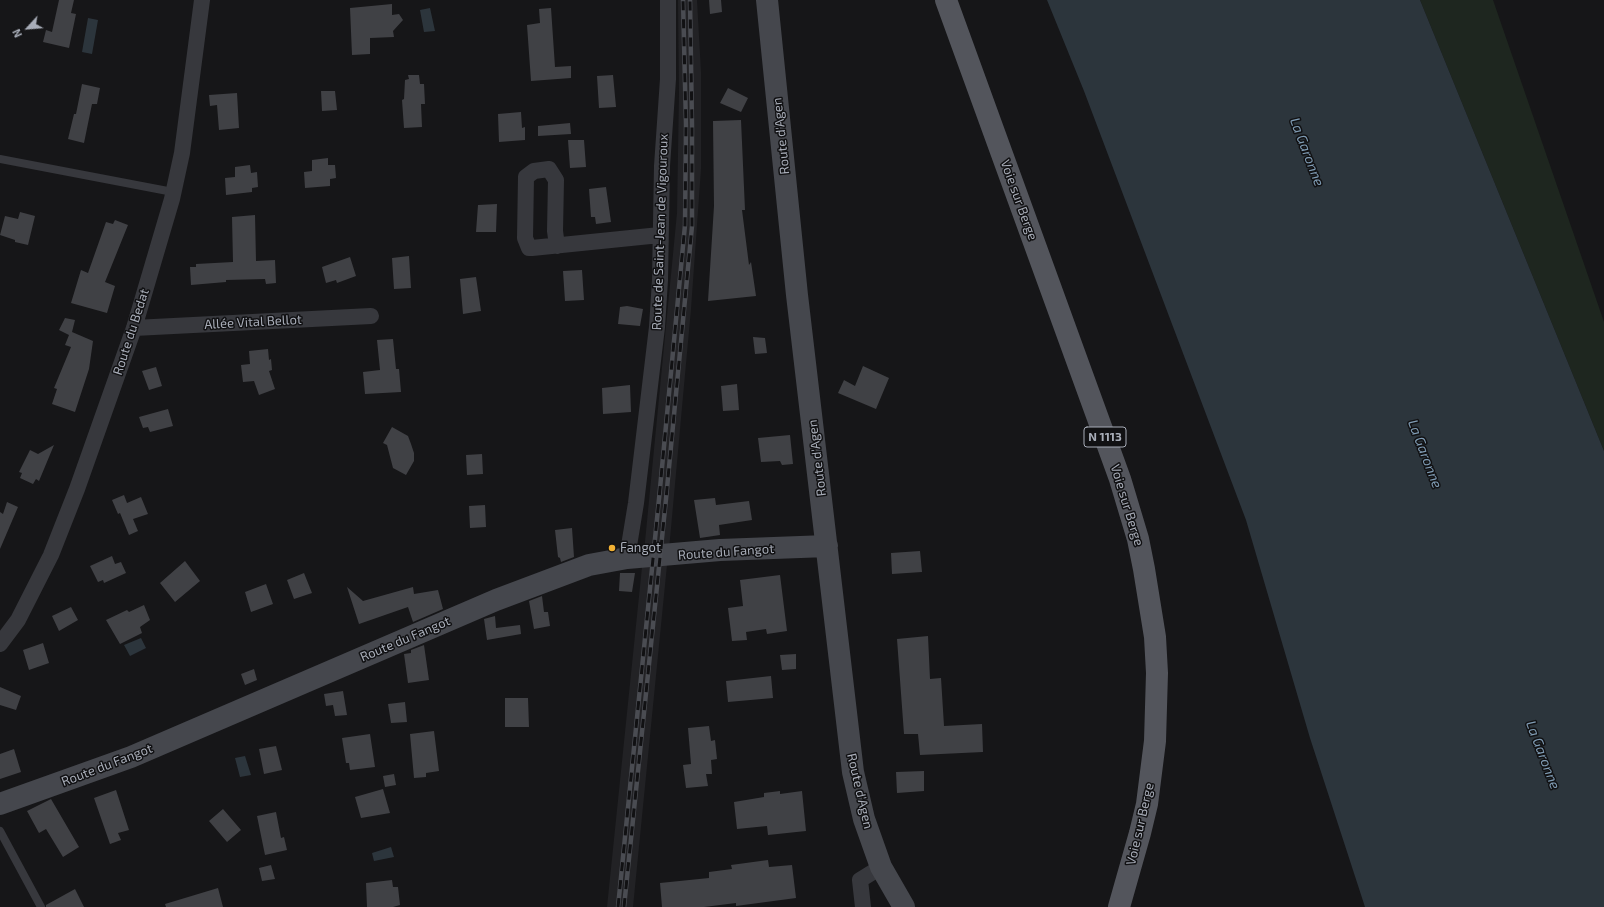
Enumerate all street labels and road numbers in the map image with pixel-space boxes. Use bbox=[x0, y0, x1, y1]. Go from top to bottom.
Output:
street label: Route d'Agen bbox=[769, 97, 793, 175]
street label: Route de Saint-Jean de Vigouroux bbox=[649, 134, 671, 330]
street label: Voie sur Berge bbox=[997, 158, 1041, 242]
street label: Route du Bedat bbox=[110, 287, 152, 377]
street label: Allée Vital Bellot bbox=[204, 312, 302, 332]
street label: Route d'Agen bbox=[805, 419, 829, 497]
road number: N 1113 bbox=[1084, 427, 1126, 447]
street label: Voie sur Berge bbox=[1107, 462, 1147, 548]
street label: Route du Fangot bbox=[677, 541, 775, 563]
street label: Route du Fangot bbox=[358, 613, 452, 665]
street label: Route du Fangot bbox=[59, 740, 155, 790]
street label: Route d'Agen bbox=[844, 752, 876, 830]
street label: Voie sur Berge bbox=[1123, 781, 1157, 867]

